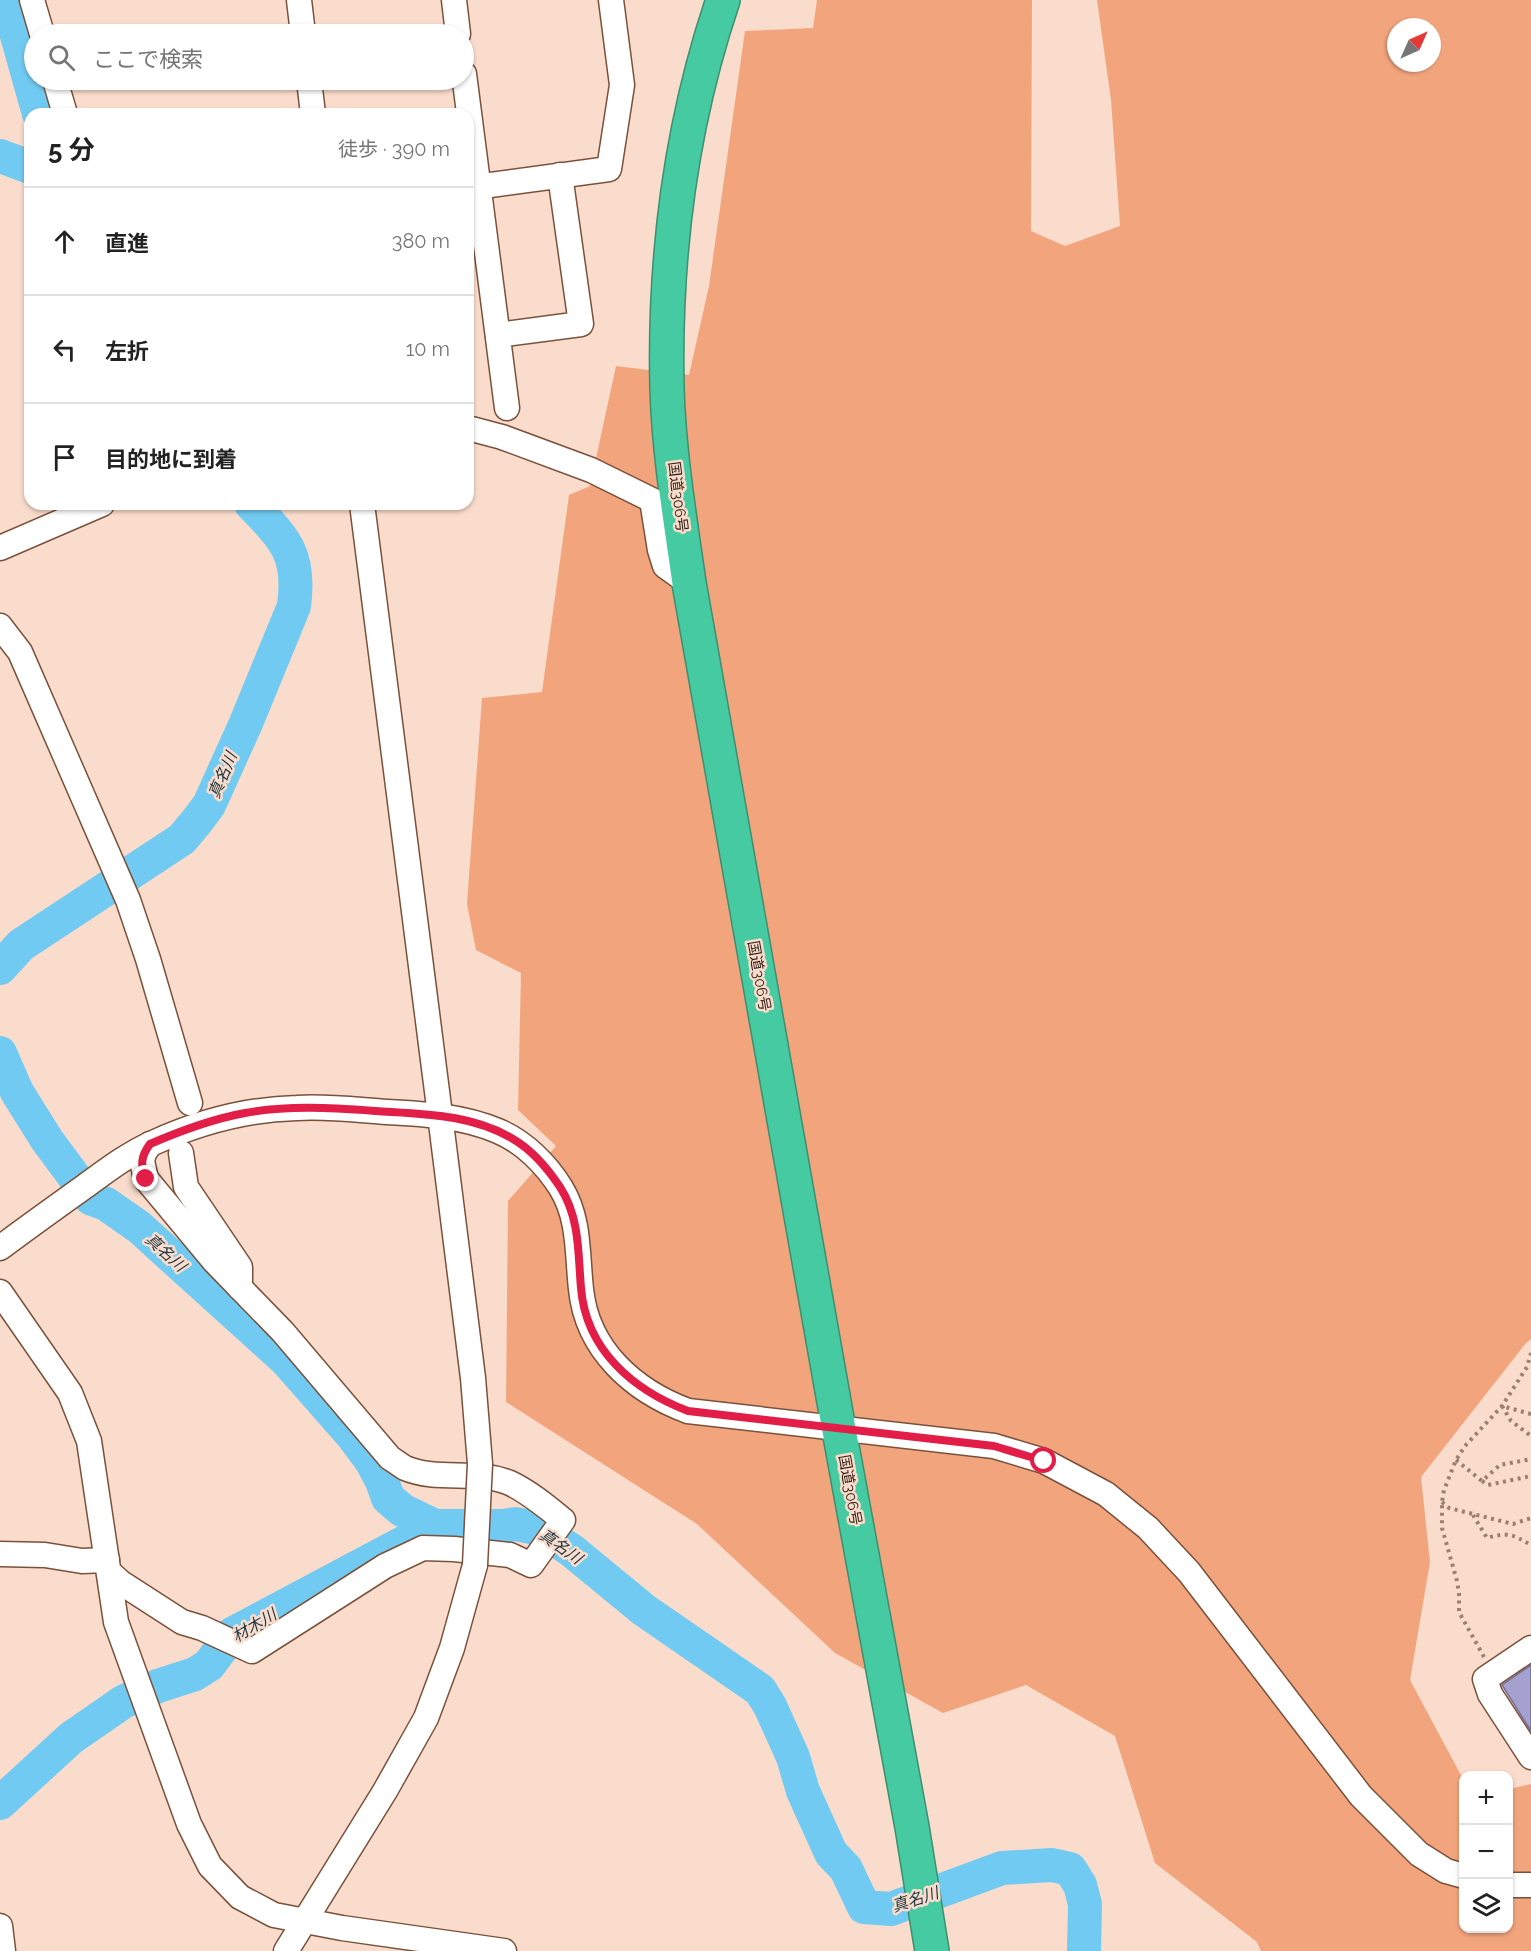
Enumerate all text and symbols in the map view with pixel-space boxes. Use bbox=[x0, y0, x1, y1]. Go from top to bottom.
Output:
north arrow bbox=[1387, 18, 1441, 72]
search box bbox=[24, 24, 474, 90]
icon: search bbox=[45, 41, 78, 74]
text: ここで検索 bbox=[93, 46, 203, 72]
text: 5 分 bbox=[48, 135, 95, 165]
text: 徒歩 · 390 m bbox=[338, 137, 450, 161]
icon: ahead bbox=[48, 225, 81, 258]
text: 380 m bbox=[392, 229, 450, 253]
text: 直進 bbox=[105, 230, 149, 256]
icon: left bbox=[48, 333, 81, 366]
text: 10 m bbox=[406, 337, 450, 361]
text: 左折 bbox=[105, 338, 149, 364]
icon: arrive bbox=[48, 441, 81, 474]
text: 目的地に到着 bbox=[105, 446, 237, 472]
street label: 国道306号 bbox=[665, 461, 691, 533]
water label: 真名川 bbox=[204, 748, 241, 801]
street label: 国道306号 bbox=[744, 939, 774, 1013]
route end bbox=[132, 1165, 158, 1191]
water label: 真名川 bbox=[141, 1229, 191, 1277]
route start bbox=[1030, 1447, 1056, 1473]
street label: 国道306号 bbox=[835, 1453, 865, 1527]
water label: 真名川 bbox=[536, 1525, 587, 1569]
water label: 材木川 bbox=[229, 1604, 281, 1646]
map controls bbox=[1459, 1771, 1513, 1933]
button: + bbox=[1459, 1771, 1513, 1825]
button: − bbox=[1459, 1825, 1513, 1879]
button: layers bbox=[1459, 1879, 1513, 1933]
water label: 真名川 bbox=[889, 1882, 943, 1916]

